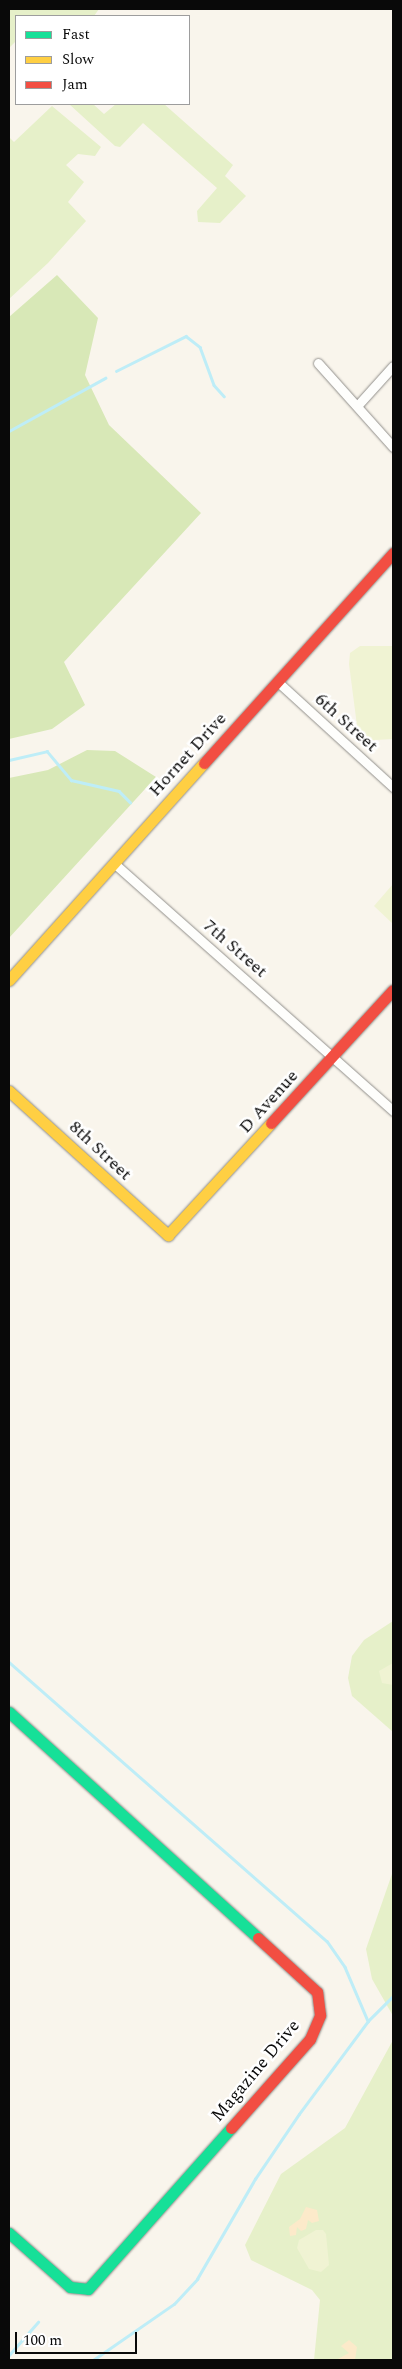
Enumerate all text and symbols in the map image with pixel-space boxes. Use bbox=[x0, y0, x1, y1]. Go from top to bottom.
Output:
legend bbox=[15, 15, 190, 105]
text: Fast bbox=[62, 23, 90, 46]
text: Slow bbox=[62, 48, 94, 71]
text: Jam bbox=[62, 73, 88, 96]
street label: 6th Street bbox=[310, 689, 382, 757]
street label: Hornet Drive bbox=[145, 709, 231, 801]
street label: 7th Street bbox=[199, 915, 271, 983]
street label: D Avenue bbox=[235, 1066, 303, 1138]
street label: 8th Street bbox=[64, 1117, 136, 1185]
street label: Magazine Drive bbox=[207, 2016, 305, 2126]
scale bar bbox=[18, 2322, 140, 2354]
text: 100 m bbox=[23, 2329, 62, 2352]

